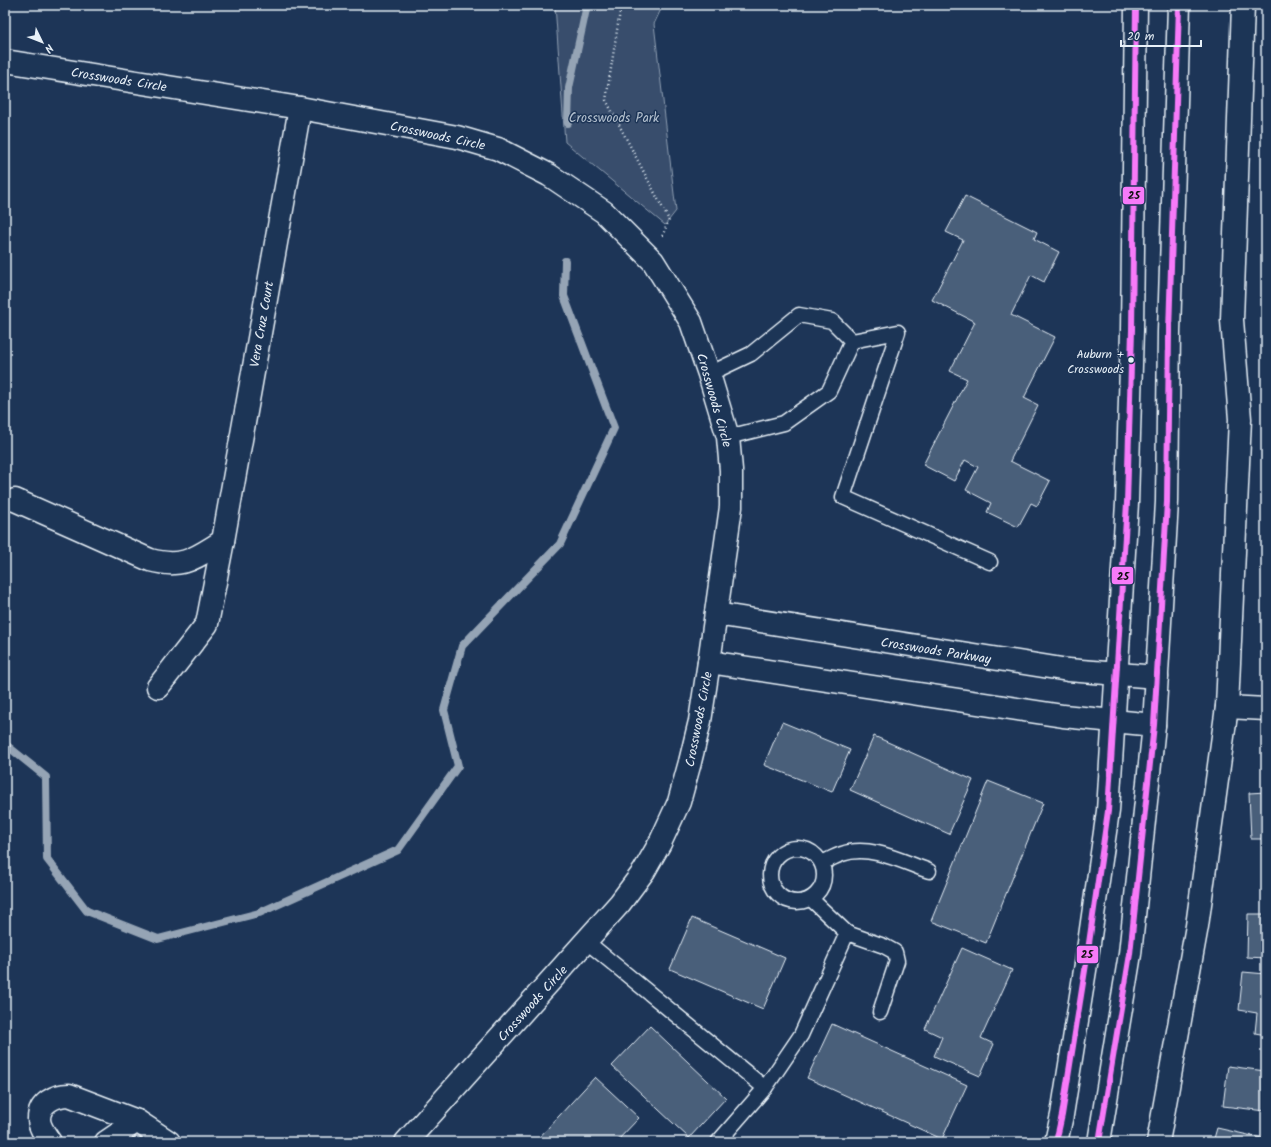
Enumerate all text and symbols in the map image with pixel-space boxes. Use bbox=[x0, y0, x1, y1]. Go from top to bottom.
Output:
north arrow bbox=[22, 22, 62, 62]
scale bar bbox=[1121, 22, 1201, 48]
text: 20 m bbox=[1127, 27, 1155, 46]
text: N bbox=[40, 39, 58, 57]
street label: Crosswoods Circle bbox=[69, 63, 168, 98]
park label: Crosswoods Park bbox=[569, 108, 660, 129]
street label: Crosswoods Circle bbox=[388, 116, 487, 157]
line badge: 25 bbox=[1122, 186, 1145, 205]
text: 25 bbox=[1128, 187, 1141, 205]
street label: Vera Cruz Court bbox=[245, 279, 281, 369]
place label: Auburn + Crosswoods bbox=[1067, 345, 1125, 379]
street label: Crosswoods Circle bbox=[690, 351, 737, 450]
marker: Auburn + Crosswoods bbox=[1126, 355, 1136, 365]
line badge: 25 bbox=[1111, 566, 1134, 585]
text: 25 bbox=[1117, 568, 1130, 586]
street label: Crosswoods Parkway bbox=[879, 632, 993, 671]
street label: Crosswoods Circle bbox=[680, 670, 719, 769]
line badge: 25 bbox=[1076, 945, 1099, 964]
text: 25 bbox=[1081, 946, 1094, 964]
street label: Crosswoods Circle bbox=[493, 961, 573, 1047]

